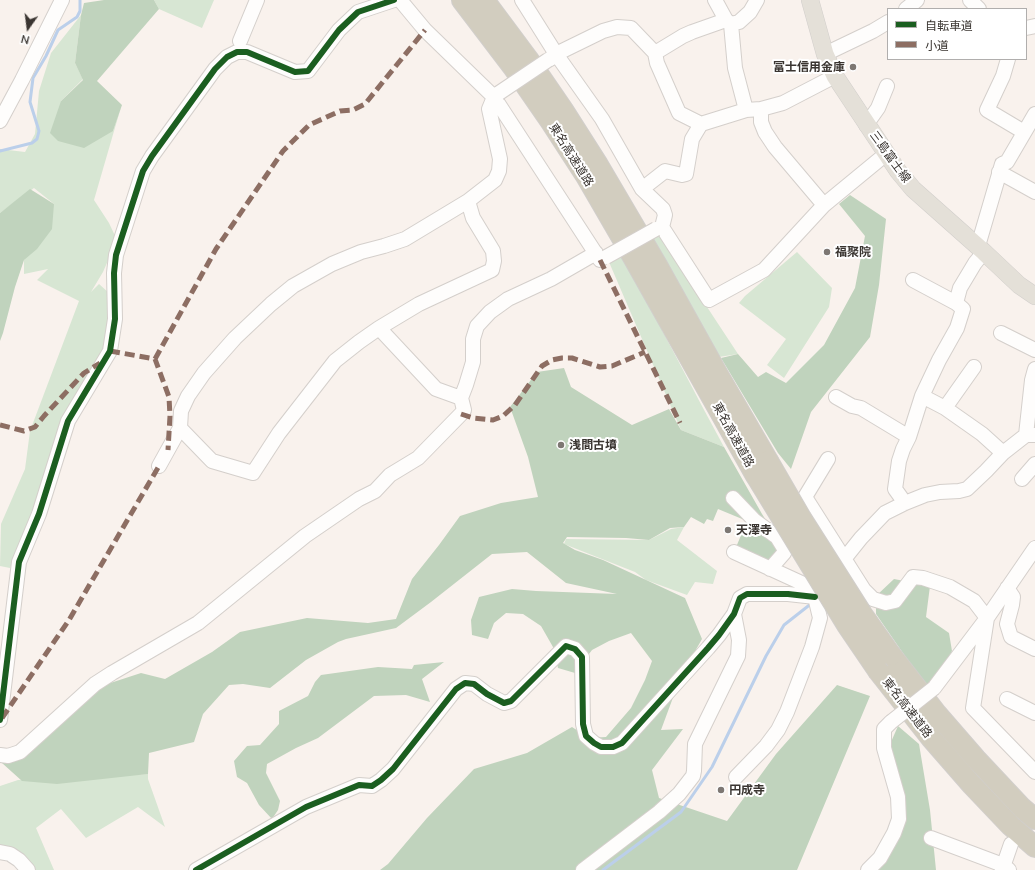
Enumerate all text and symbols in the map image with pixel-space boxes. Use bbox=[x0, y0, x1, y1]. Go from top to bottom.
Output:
north arrow bbox=[8, 8, 48, 48]
legend bbox=[887, 8, 1027, 60]
text: 自転車道 bbox=[925, 18, 973, 33]
text: N bbox=[19, 32, 31, 47]
text: 小道 bbox=[925, 38, 949, 53]
place label: 富士信用金庫 bbox=[773, 60, 845, 74]
marker: 富士信用金庫 bbox=[848, 62, 858, 72]
street label: 東名高速道路 bbox=[546, 121, 596, 189]
street label: 三島富士線 bbox=[867, 128, 913, 186]
place label: 福聚院 bbox=[835, 245, 871, 259]
marker: 福聚院 bbox=[822, 247, 832, 257]
street label: 東名高速道路 bbox=[709, 400, 757, 470]
place label: 浅間古墳 bbox=[569, 438, 617, 452]
marker: 浅間古墳 bbox=[556, 440, 566, 450]
place label: 天澤寺 bbox=[736, 523, 772, 537]
marker: 天澤寺 bbox=[723, 525, 733, 535]
street label: 東名高速道路 bbox=[879, 675, 935, 741]
place label: 円成寺 bbox=[729, 783, 765, 797]
marker: 円成寺 bbox=[716, 785, 726, 795]

